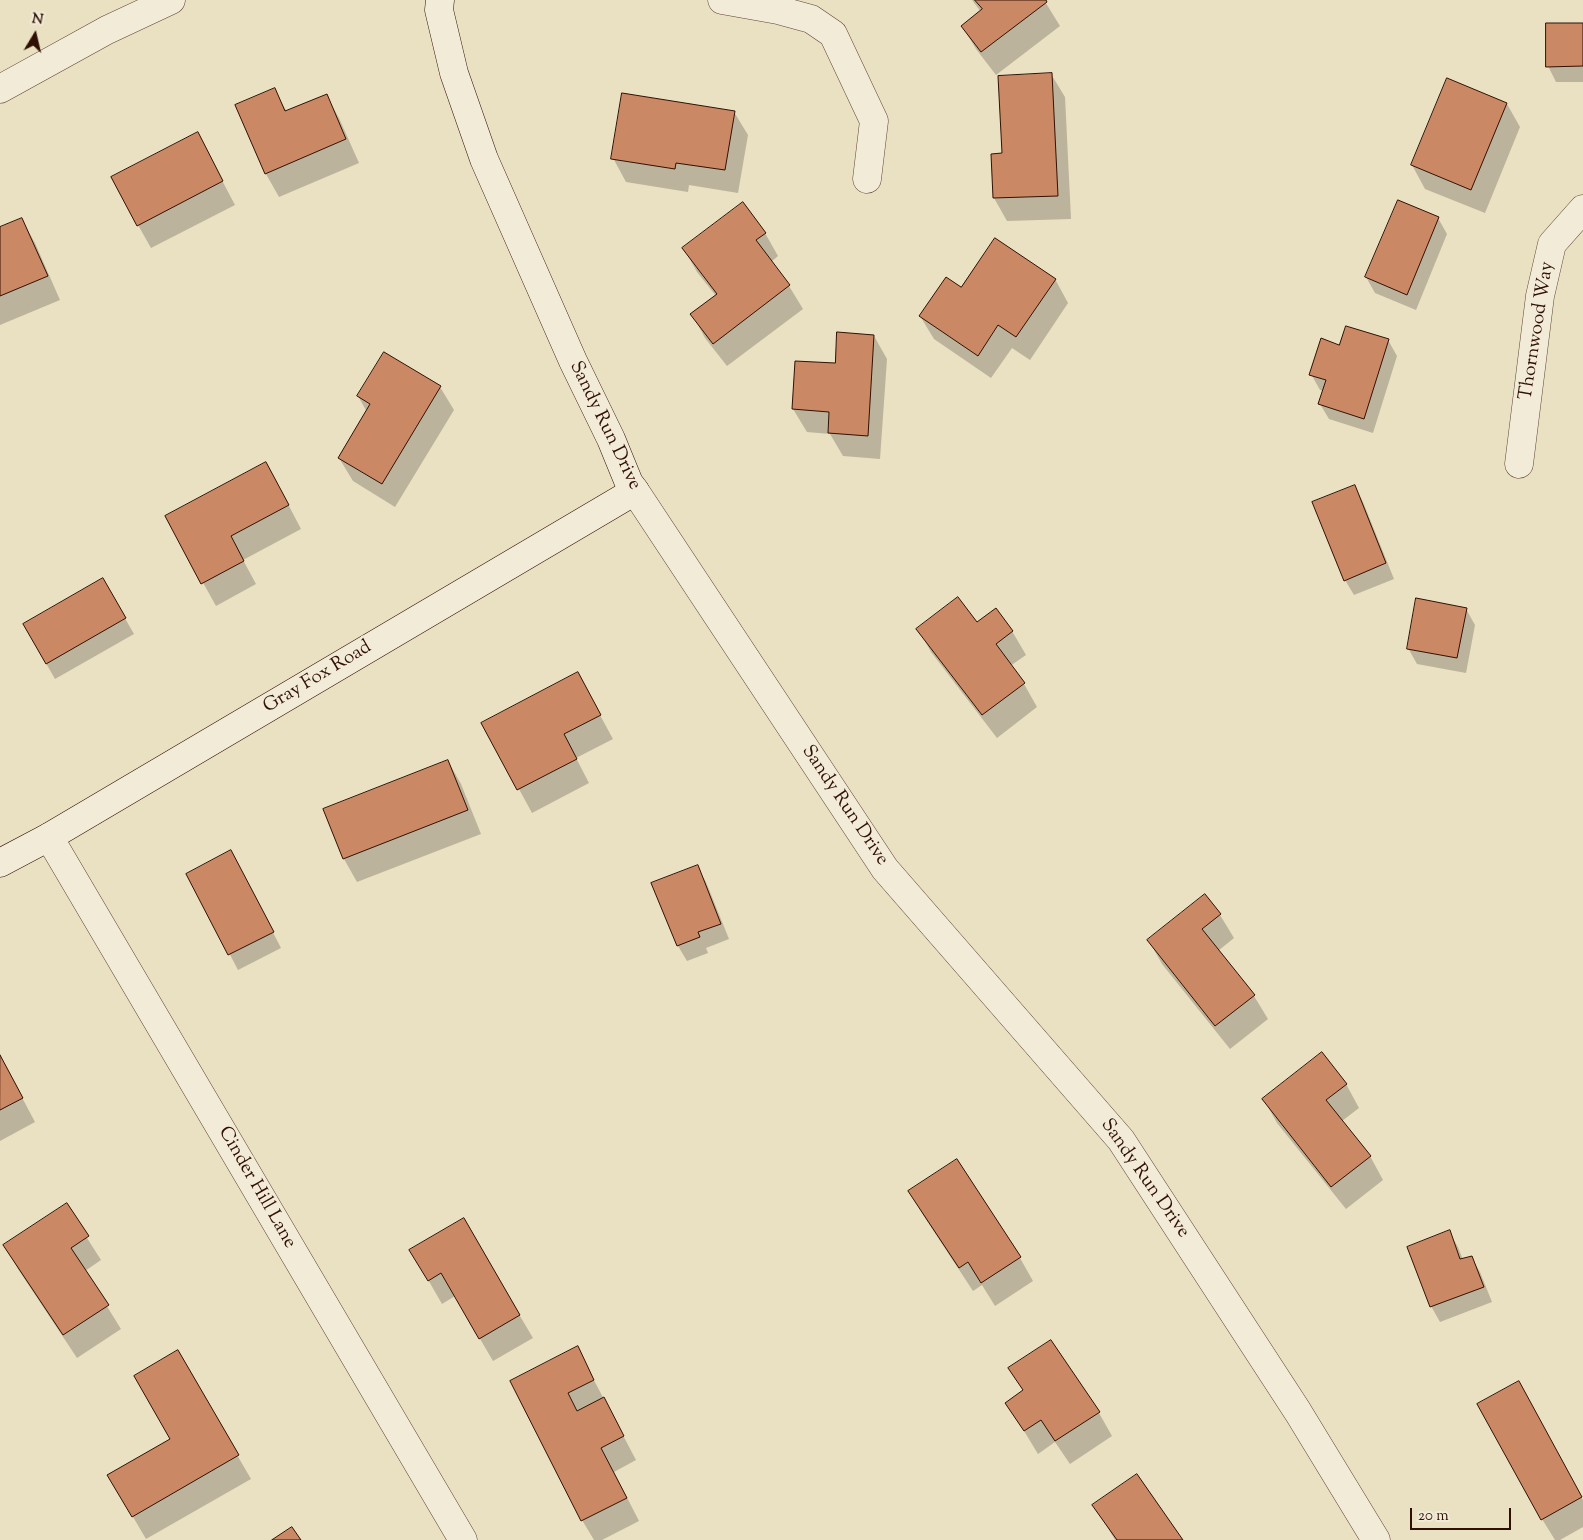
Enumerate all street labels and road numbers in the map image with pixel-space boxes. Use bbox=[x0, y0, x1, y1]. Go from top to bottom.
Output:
street label: Thornwood Way bbox=[1516, 260, 1560, 402]
street label: Sandy Run Drive bbox=[563, 358, 645, 494]
street label: Gray Fox Road bbox=[260, 637, 376, 719]
street label: Sandy Run Drive bbox=[795, 742, 893, 870]
street label: Sandy Run Drive bbox=[1094, 1115, 1194, 1243]
street label: Cinder Hill Lane bbox=[212, 1123, 300, 1253]

